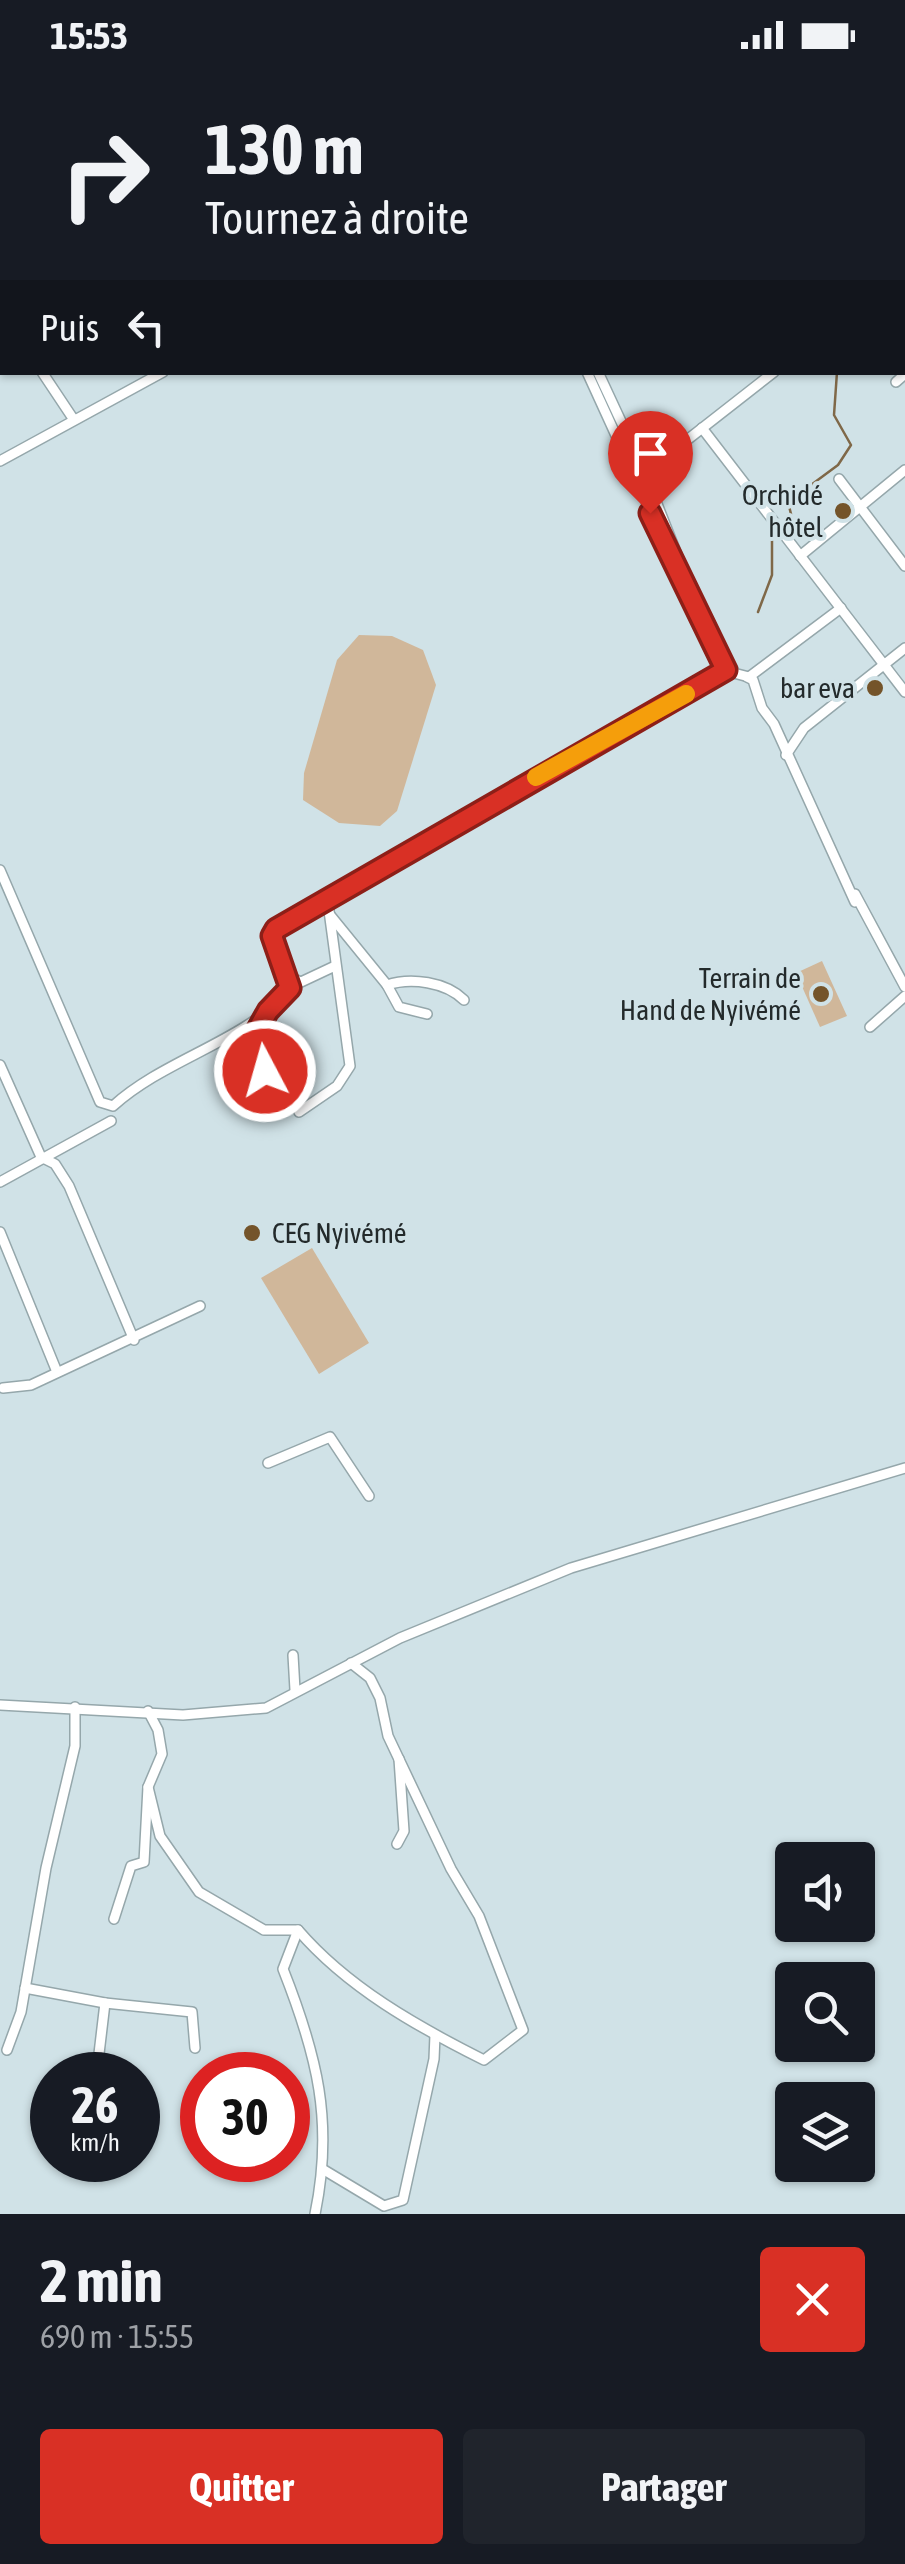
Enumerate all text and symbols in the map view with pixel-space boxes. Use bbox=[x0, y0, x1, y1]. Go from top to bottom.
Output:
text: 15:53 bbox=[50, 14, 128, 57]
text: 130 m bbox=[205, 109, 364, 189]
icon: right bbox=[40, 110, 170, 240]
text: Tournez à droite bbox=[205, 192, 469, 244]
icon: left bbox=[119, 300, 174, 355]
text: Puis bbox=[40, 306, 99, 349]
pin bbox=[608, 411, 693, 514]
icon: arrive bbox=[623, 426, 678, 481]
place label: Orchidé hôtel bbox=[742, 479, 824, 543]
marker: Orchidé hôtel bbox=[832, 500, 854, 522]
place label: bar eva bbox=[780, 672, 855, 704]
marker: bar eva bbox=[864, 677, 886, 699]
place label: Terrain de Hand de Nyivémé bbox=[620, 962, 801, 1026]
marker: Terrain de Hand de Nyivémé bbox=[810, 983, 832, 1005]
position arrow bbox=[213, 1019, 317, 1123]
place label: CEG Nyivémé bbox=[272, 1217, 407, 1249]
marker: CEG Nyivémé bbox=[241, 1222, 263, 1244]
map controls bbox=[775, 1842, 875, 2182]
button: sound bbox=[775, 1842, 875, 1942]
button: search bbox=[775, 1962, 875, 2062]
speed limit sign: 30 bbox=[180, 2052, 310, 2182]
text: 26 bbox=[71, 2076, 118, 2134]
button: layers bbox=[775, 2082, 875, 2182]
text: km/h bbox=[70, 2128, 120, 2156]
text: 2 min bbox=[40, 2246, 163, 2315]
button: close bbox=[760, 2247, 865, 2352]
text: 690 m · 15:55 bbox=[40, 2318, 194, 2355]
button: Quitter bbox=[40, 2429, 443, 2544]
button: Partager bbox=[463, 2429, 865, 2544]

